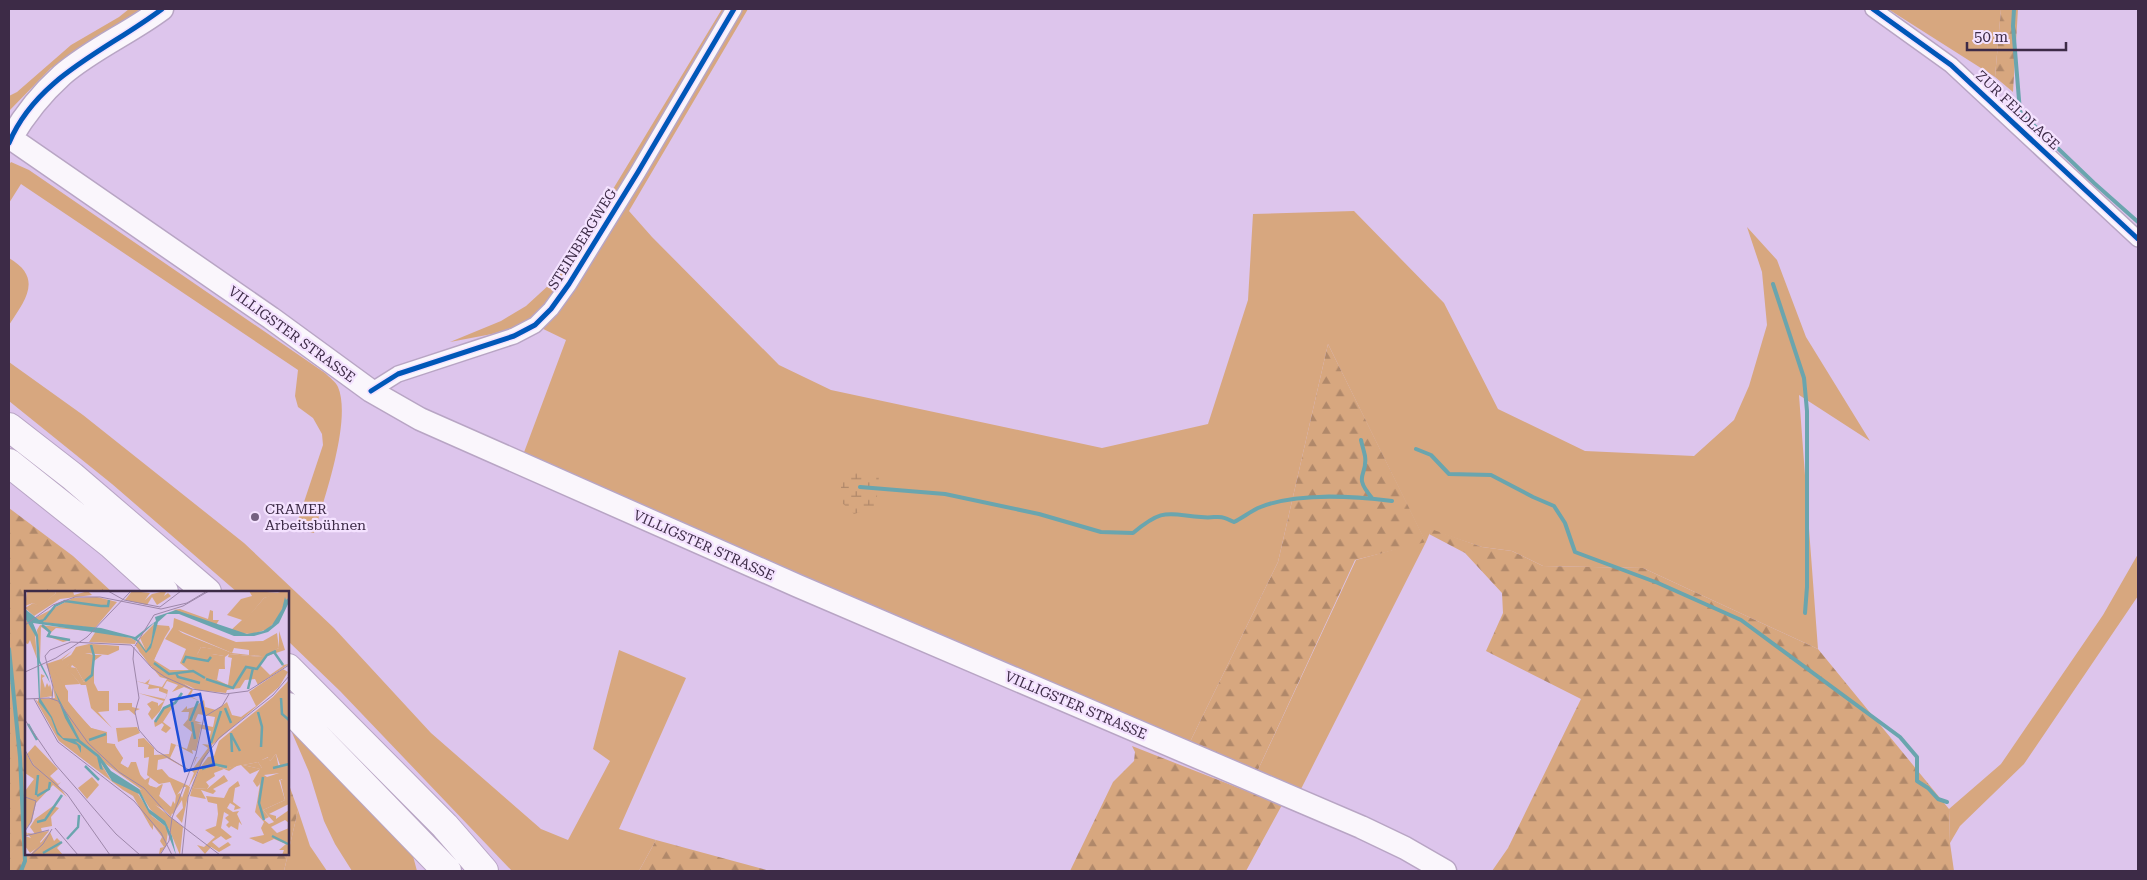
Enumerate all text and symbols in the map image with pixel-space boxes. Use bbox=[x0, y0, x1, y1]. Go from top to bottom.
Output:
scale bar bbox=[1967, 20, 2066, 52]
text: 50 m bbox=[1974, 28, 2009, 46]
street label: ZUR FELDLAGE bbox=[1973, 67, 2063, 153]
street label: STEINBERGWEG bbox=[544, 185, 620, 292]
street label: VILLIGSTER STRASSE bbox=[226, 283, 358, 385]
place label: CRAMER Arbeitsbühnen bbox=[265, 501, 366, 533]
street label: VILLIGSTER STRASSE bbox=[631, 507, 777, 583]
marker: CRAMER Arbeitsbühnen bbox=[249, 511, 261, 523]
inset map bbox=[25, 591, 289, 855]
street label: VILLIGSTER STRASSE bbox=[1003, 668, 1149, 742]

